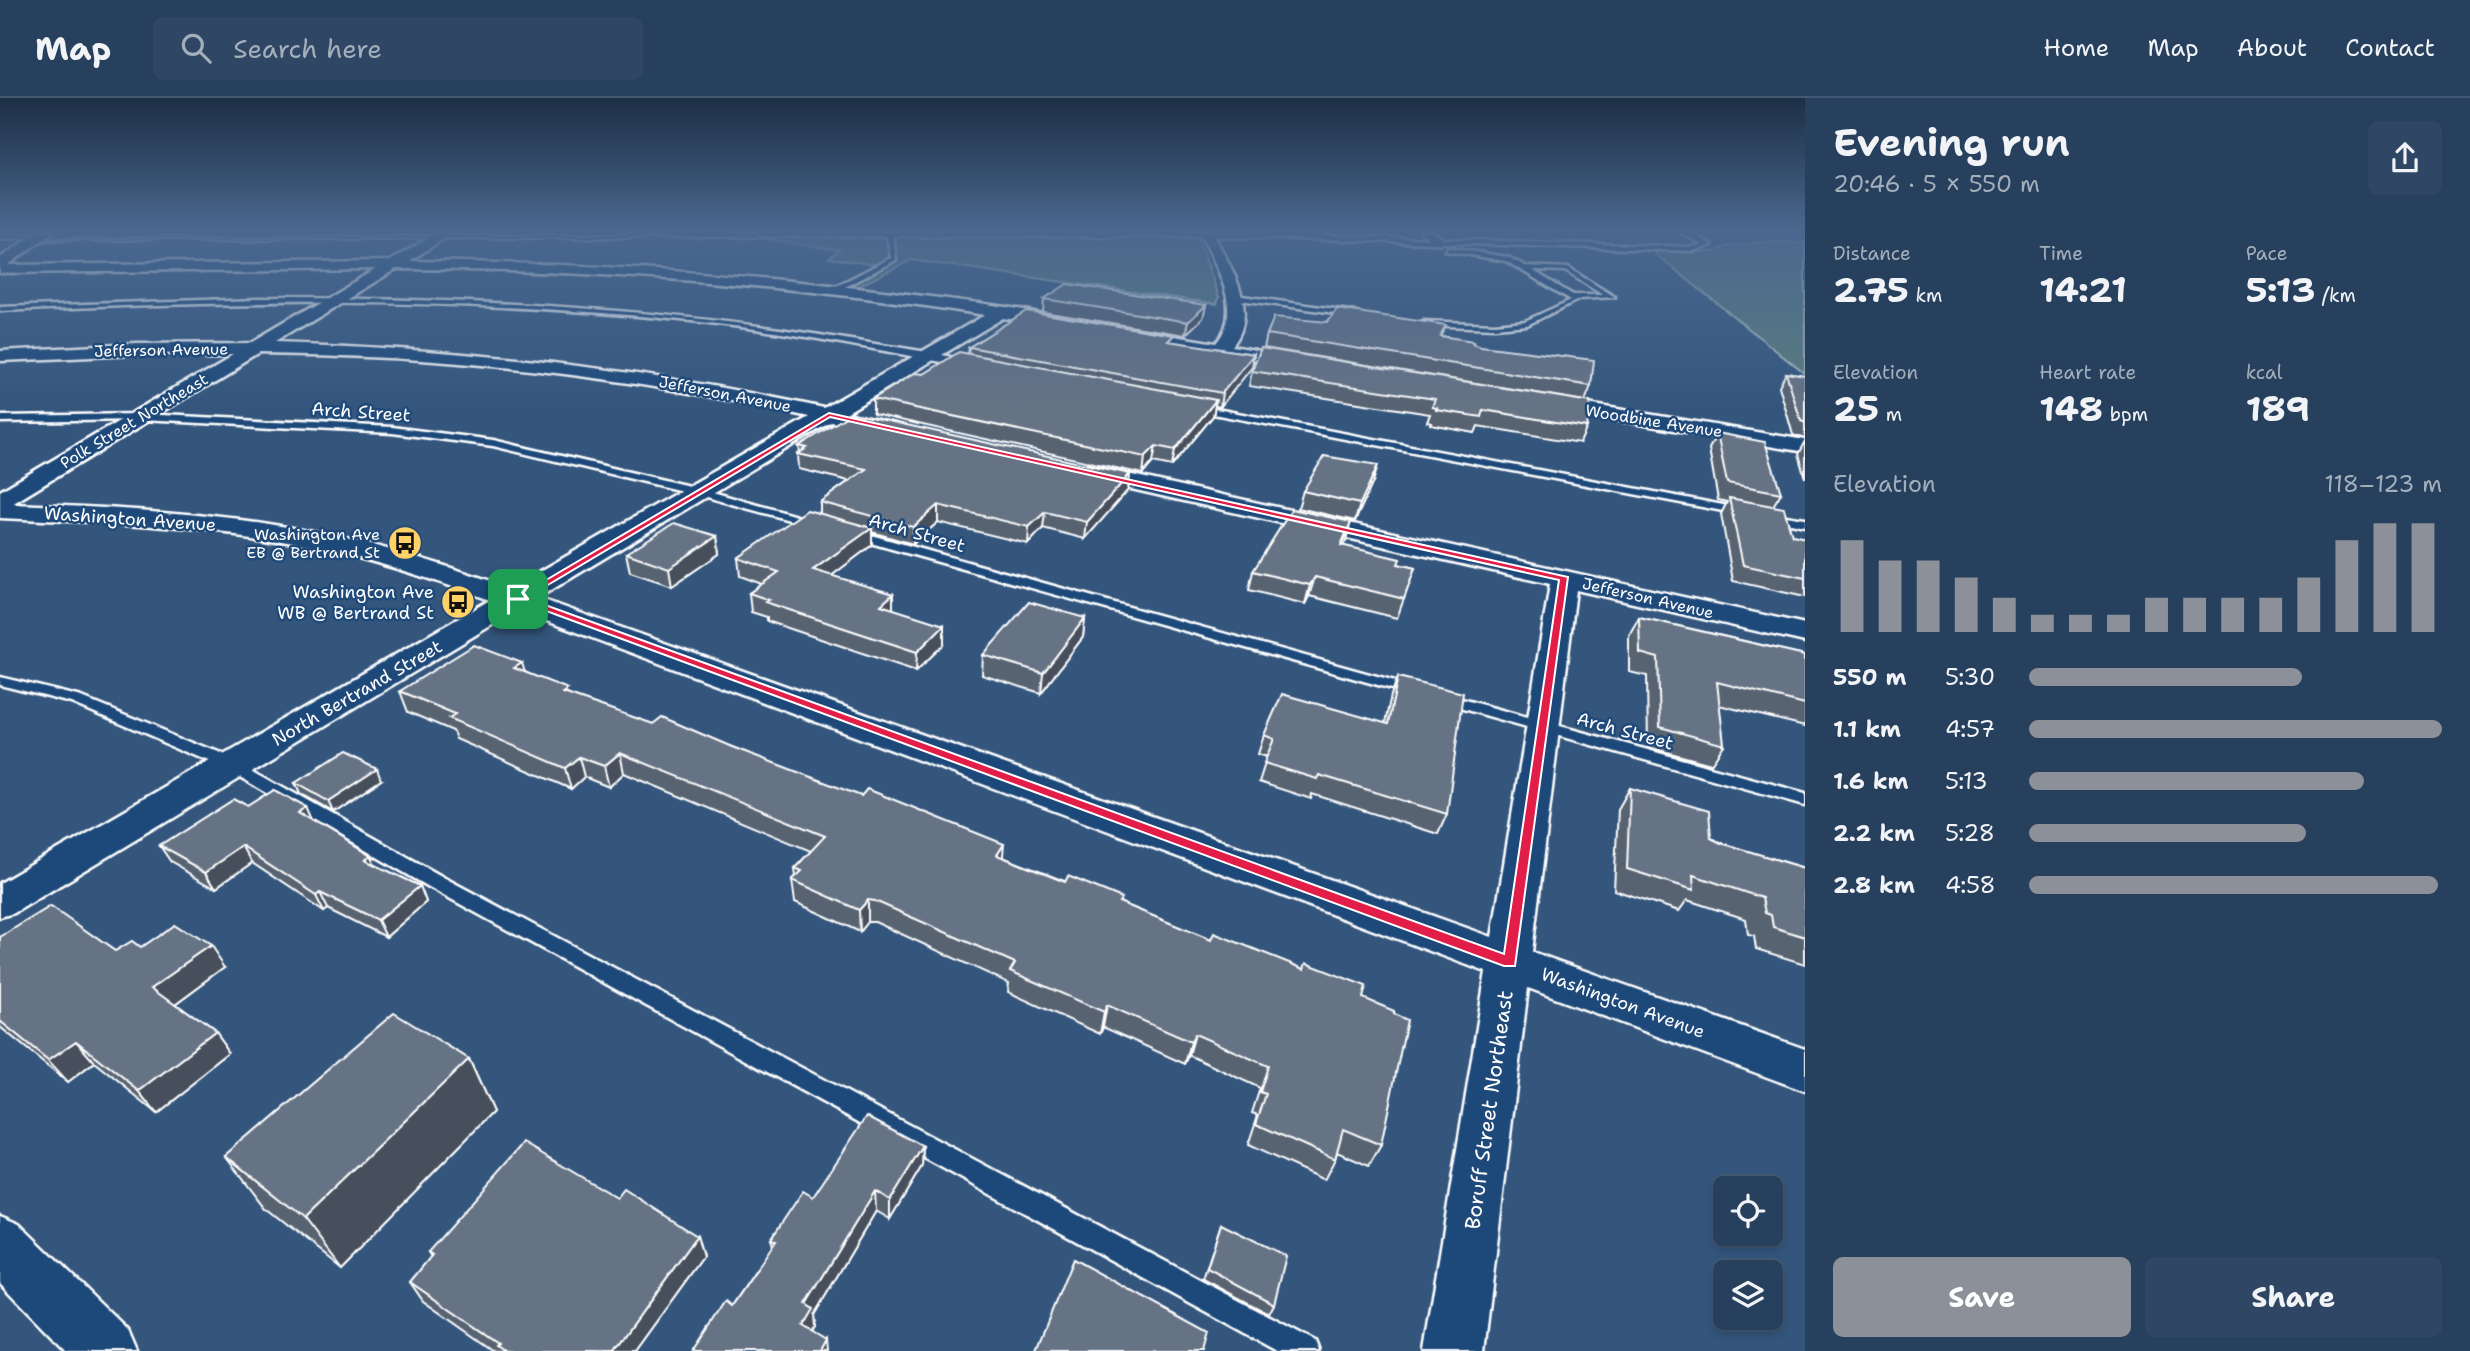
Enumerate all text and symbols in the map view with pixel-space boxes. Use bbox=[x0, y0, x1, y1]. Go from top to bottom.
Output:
search box bbox=[153, 17, 643, 80]
text: Map bbox=[35, 26, 111, 71]
icon: search bbox=[177, 29, 215, 67]
text: Search here bbox=[233, 31, 382, 66]
text: Home bbox=[2043, 32, 2109, 64]
text: Map bbox=[2147, 32, 2199, 64]
text: About bbox=[2237, 32, 2307, 64]
text: Contact bbox=[2345, 32, 2435, 64]
text: Evening run bbox=[1833, 117, 2070, 168]
button: share bbox=[2368, 121, 2442, 195]
text: 20:46 · 5 × 550 m bbox=[1833, 169, 2040, 199]
text: Distance bbox=[1833, 241, 1911, 266]
text: Time bbox=[2039, 241, 2083, 266]
text: Pace bbox=[2246, 241, 2287, 266]
text: 2.75 bbox=[1833, 266, 1909, 313]
text: 14:21 bbox=[2039, 266, 2127, 313]
text: 5:13 bbox=[2246, 266, 2315, 313]
text: km bbox=[1909, 283, 1942, 308]
text: /km bbox=[2315, 283, 2356, 308]
street label: Jefferson Avenue bbox=[94, 338, 228, 362]
text: Elevation bbox=[1833, 360, 1918, 385]
text: Heart rate bbox=[2039, 360, 2136, 385]
text: kcal bbox=[2246, 360, 2283, 385]
street label: Polk Street Northeast bbox=[56, 368, 212, 474]
street label: Jefferson Avenue bbox=[657, 371, 793, 417]
text: 25 bbox=[1833, 385, 1879, 432]
text: 148 bbox=[2039, 385, 2103, 432]
text: 189 bbox=[2246, 385, 2310, 432]
street label: Arch Street bbox=[311, 397, 412, 427]
street label: Woodbine Avenue bbox=[1584, 400, 1724, 442]
text: m bbox=[1879, 402, 1902, 427]
text: bpm bbox=[2103, 402, 2148, 427]
text: Elevation bbox=[1833, 469, 1936, 499]
text: 118–123 m bbox=[2325, 469, 2442, 499]
street label: Washington Avenue bbox=[43, 501, 217, 537]
street label: Arch Street bbox=[866, 508, 968, 558]
place label: Washington Ave EB @ Bertrand St bbox=[246, 524, 380, 563]
bus stop icon: Washington Ave EB @ Bertrand St bbox=[386, 524, 424, 562]
pin bbox=[488, 569, 548, 629]
street label: Jefferson Avenue bbox=[1580, 573, 1716, 623]
place label: Washington Ave WB @ Bertrand St bbox=[277, 580, 434, 625]
icon: arrive bbox=[499, 580, 537, 618]
bus stop icon: Washington Ave WB @ Bertrand St bbox=[439, 583, 477, 621]
street label: North Bertrand Street bbox=[267, 634, 447, 752]
text: 550 m bbox=[1833, 662, 1906, 692]
text: 5:30 bbox=[1945, 662, 1995, 692]
street label: Arch Street bbox=[1574, 707, 1676, 755]
text: 1.1 km bbox=[1833, 714, 1901, 744]
text: 4:57 bbox=[1945, 714, 1995, 744]
text: 1.6 km bbox=[1833, 766, 1908, 796]
text: 5:13 bbox=[1945, 766, 1988, 796]
text: 2.2 km bbox=[1833, 818, 1915, 848]
text: 5:28 bbox=[1945, 818, 1995, 848]
text: 2.8 km bbox=[1833, 870, 1915, 900]
text: 4:58 bbox=[1945, 870, 1996, 900]
street label: Washington Avenue bbox=[1538, 962, 1708, 1044]
street label: Boruff Street Northeast bbox=[1458, 989, 1520, 1231]
map controls bbox=[1713, 1176, 1783, 1330]
button: locate bbox=[1713, 1176, 1783, 1246]
button: Save bbox=[1833, 1257, 2131, 1337]
button: Share bbox=[2145, 1257, 2442, 1337]
button: layers bbox=[1713, 1260, 1783, 1330]

